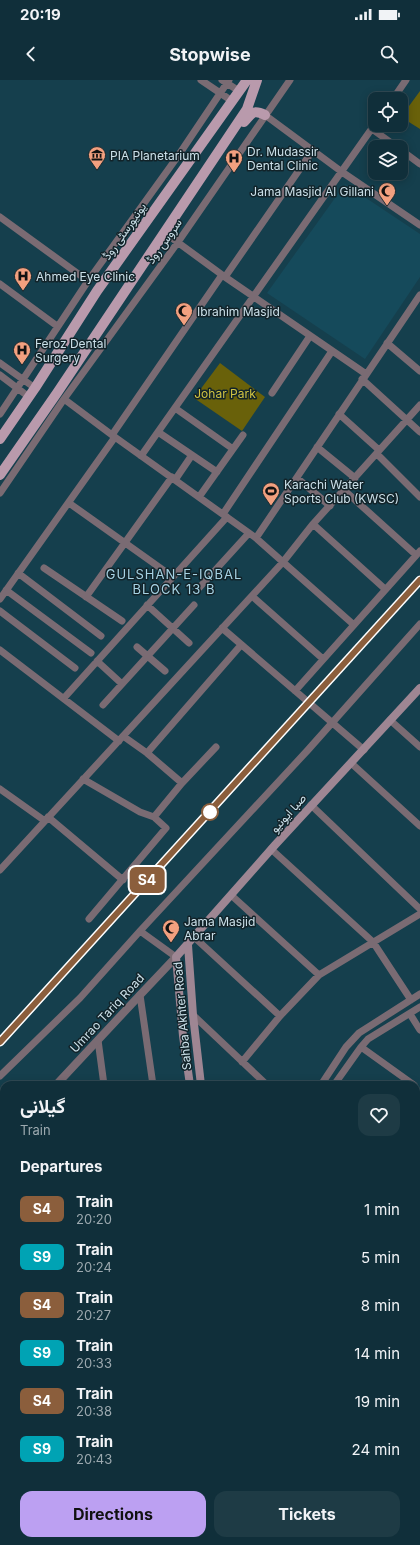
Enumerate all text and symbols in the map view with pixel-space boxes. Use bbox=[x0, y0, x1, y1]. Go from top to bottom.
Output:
text: 20:19 bbox=[20, 5, 61, 24]
icon: back bbox=[20, 43, 42, 65]
icon: search bbox=[378, 43, 400, 65]
text: Stopwise bbox=[169, 44, 251, 65]
map controls bbox=[368, 92, 408, 180]
button: locate bbox=[368, 92, 408, 132]
button: layers bbox=[368, 140, 408, 180]
place label: Dr. Mudassir Dental Clinic bbox=[247, 144, 319, 173]
museum icon: PIA Planetarium bbox=[87, 145, 107, 170]
place label: PIA Planetarium bbox=[110, 148, 200, 163]
hospital icon: Dr. Mudassir Dental Clinic bbox=[224, 148, 244, 173]
mosque icon: Jama Masjid Al Gillani bbox=[377, 181, 397, 206]
place label: Jama Masjid Al Gillani bbox=[250, 184, 374, 199]
street label: یونیورسٹی روڈ bbox=[99, 200, 150, 263]
street label: سروس روڈ bbox=[143, 215, 186, 267]
hospital icon: Ahmed Eye Clinic bbox=[13, 266, 33, 291]
place label: Ahmed Eye Clinic bbox=[36, 269, 135, 284]
mosque icon: Ibrahim Masjid bbox=[174, 301, 194, 326]
place label: Ibrahim Masjid bbox=[197, 304, 280, 319]
place label: Feroz Dental Surgery bbox=[35, 336, 106, 365]
hospital icon: Feroz Dental Surgery bbox=[12, 340, 32, 365]
park label: Johar Park bbox=[194, 386, 256, 401]
place label: Karachi Water Sports Club (KWSC) bbox=[284, 477, 399, 506]
sports icon: Karachi Water Sports Club (KWSC) bbox=[261, 481, 281, 506]
district label: GULSHAN-E-IQBAL BLOCK 13 B bbox=[106, 566, 242, 597]
street label: صبا ایونیو bbox=[267, 791, 310, 836]
unlabelled marker bbox=[201, 803, 219, 821]
line badge: S4 bbox=[129, 867, 165, 893]
text: S4 bbox=[138, 871, 156, 888]
place label: Jama Masjid Abrar bbox=[184, 914, 255, 943]
mosque icon: Jama Masjid Abrar bbox=[161, 918, 181, 943]
street label: Sahba Akhter Road bbox=[170, 961, 194, 1071]
street label: Umrao Tariq Road bbox=[67, 971, 147, 1055]
button: heart bbox=[358, 1094, 400, 1136]
text: گیلانی bbox=[20, 1095, 65, 1118]
text: Train bbox=[20, 1122, 51, 1138]
text: Departures bbox=[20, 1157, 102, 1176]
text: Train bbox=[76, 1192, 113, 1211]
text: S4 bbox=[33, 1200, 51, 1217]
text: 1 min bbox=[364, 1200, 400, 1219]
text: 20:20 bbox=[76, 1211, 112, 1227]
text: Train bbox=[76, 1240, 113, 1259]
text: S9 bbox=[33, 1248, 51, 1265]
text: 5 min bbox=[361, 1248, 400, 1267]
text: 20:24 bbox=[76, 1259, 112, 1275]
text: Train bbox=[76, 1288, 113, 1307]
text: S4 bbox=[33, 1296, 51, 1313]
text: 8 min bbox=[361, 1296, 400, 1315]
text: 20:27 bbox=[76, 1307, 111, 1323]
text: Train bbox=[76, 1336, 113, 1355]
text: S9 bbox=[33, 1344, 51, 1361]
text: 14 min bbox=[354, 1344, 400, 1363]
text: 20:33 bbox=[76, 1355, 112, 1371]
text: Train bbox=[76, 1384, 113, 1403]
text: S4 bbox=[33, 1392, 51, 1409]
text: 19 min bbox=[355, 1392, 400, 1411]
text: 20:38 bbox=[76, 1403, 112, 1419]
text: Train bbox=[76, 1432, 113, 1451]
text: S9 bbox=[33, 1440, 51, 1457]
text: 24 min bbox=[352, 1440, 400, 1459]
text: 20:43 bbox=[76, 1451, 112, 1467]
button: Directions bbox=[20, 1491, 206, 1537]
button: Tickets bbox=[214, 1491, 400, 1537]

